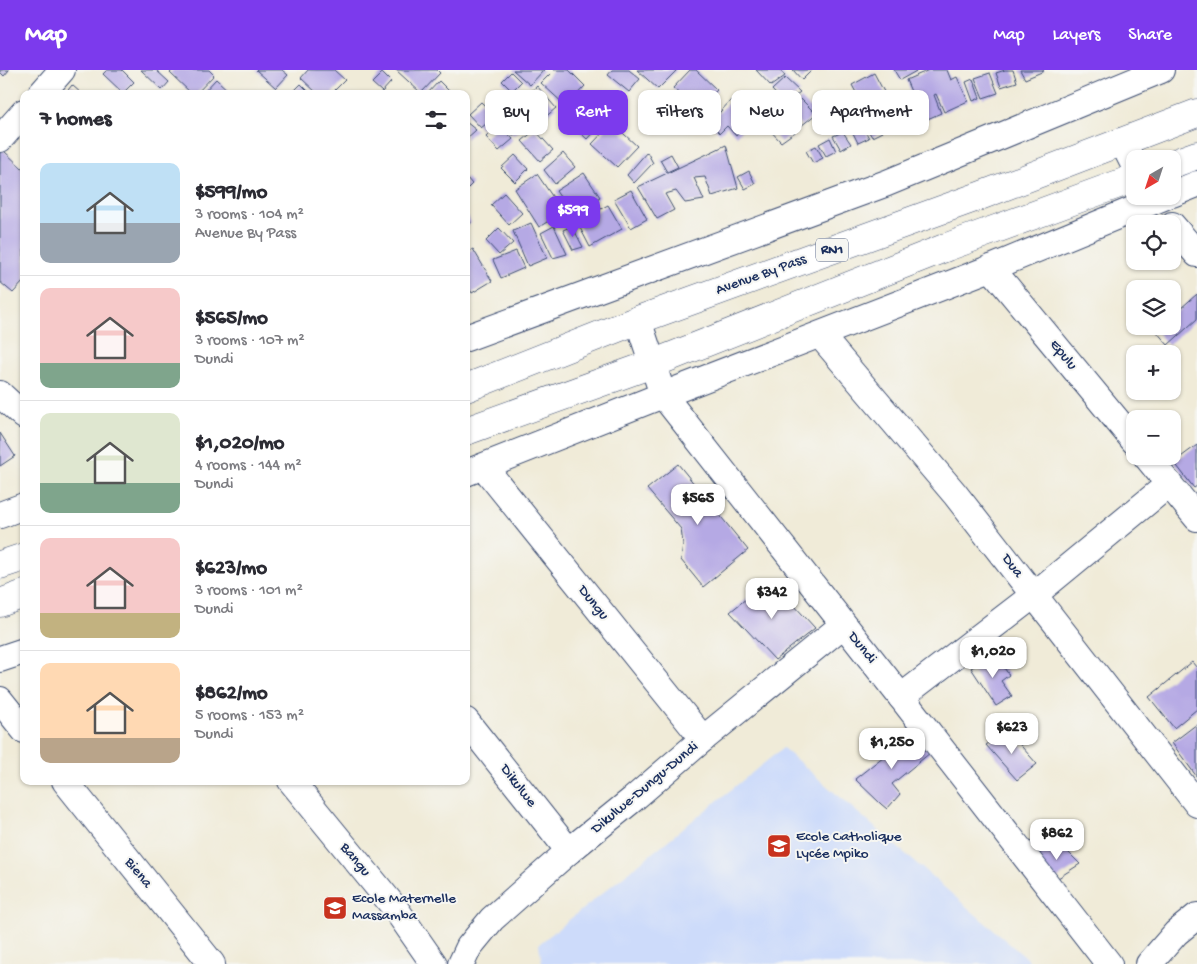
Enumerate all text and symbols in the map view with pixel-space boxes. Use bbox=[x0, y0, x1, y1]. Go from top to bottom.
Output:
text: Map bbox=[25, 21, 67, 50]
text: Map bbox=[993, 25, 1025, 46]
text: Layers bbox=[1053, 25, 1100, 46]
text: Share bbox=[1128, 25, 1172, 46]
chip: Buy bbox=[485, 90, 548, 135]
chip: Rent bbox=[558, 90, 628, 135]
chip: Filters bbox=[638, 90, 721, 135]
chip: New bbox=[731, 90, 802, 135]
chip: Apartment bbox=[812, 90, 929, 135]
icon: filters bbox=[422, 106, 450, 134]
text: 7 homes bbox=[40, 108, 112, 133]
north arrow bbox=[1126, 150, 1181, 205]
map controls bbox=[1126, 150, 1181, 465]
text: $599/mo bbox=[195, 181, 267, 206]
icon: home bbox=[80, 183, 140, 243]
pin: $599 bbox=[543, 196, 603, 238]
text: $599 bbox=[557, 202, 589, 221]
text: 3 rooms · 104 m² bbox=[195, 206, 304, 225]
button: locate bbox=[1126, 215, 1181, 270]
text: Avenue By Pass bbox=[195, 225, 296, 244]
road number: RN1 bbox=[816, 238, 848, 262]
street label: Avenue By Pass bbox=[713, 250, 809, 300]
button: layers bbox=[1126, 280, 1181, 335]
text: $565/mo bbox=[195, 307, 268, 332]
icon: home bbox=[80, 308, 140, 368]
text: 3 rooms · 107 m² bbox=[195, 332, 305, 351]
street label: Epulu bbox=[1045, 336, 1081, 374]
button: + bbox=[1126, 345, 1181, 400]
text: Dundi bbox=[195, 351, 233, 370]
button: − bbox=[1126, 410, 1181, 465]
text: $1,020/mo bbox=[195, 432, 285, 457]
icon: home bbox=[80, 433, 140, 493]
text: 4 rooms · 144 m² bbox=[195, 457, 302, 476]
text: Dundi bbox=[195, 476, 233, 495]
pin: $565 bbox=[668, 484, 728, 526]
text: $565 bbox=[682, 490, 714, 509]
street label: Dua bbox=[997, 550, 1027, 582]
text: $623/mo bbox=[195, 557, 267, 582]
icon: home bbox=[80, 558, 140, 618]
pin: $342 bbox=[742, 578, 802, 620]
street label: Dungu bbox=[573, 581, 612, 624]
text: 3 rooms · 101 m² bbox=[195, 582, 303, 601]
text: $342 bbox=[757, 584, 787, 603]
text: Dundi bbox=[195, 601, 233, 620]
street label: Dundi bbox=[843, 628, 880, 668]
pin: $1,020 bbox=[952, 636, 1034, 679]
text: $1,020 bbox=[971, 643, 1015, 662]
text: $862/mo bbox=[195, 682, 268, 707]
icon: home bbox=[80, 683, 140, 743]
text: 5 rooms · 153 m² bbox=[195, 707, 304, 726]
pin: $623 bbox=[982, 712, 1042, 755]
text: $623 bbox=[996, 719, 1028, 738]
text: Dundi bbox=[195, 726, 233, 745]
pin: $1,250 bbox=[851, 728, 933, 770]
text: $1,250 bbox=[870, 734, 914, 753]
street label: Dikulwe-Dungu-Dundi bbox=[587, 738, 702, 839]
street label: Dikulwe bbox=[495, 760, 540, 811]
pin: $862 bbox=[1027, 818, 1087, 861]
text: $862 bbox=[1041, 825, 1073, 844]
place label: Ecole Catholique Lycée Mpiko bbox=[796, 828, 902, 863]
school or university icon: Ecole Catholique Lycée Mpiko bbox=[766, 833, 792, 859]
street label: Bangu bbox=[335, 839, 374, 881]
street label: Biena bbox=[120, 853, 156, 892]
place label: Ecole Maternelle Massamba bbox=[352, 890, 456, 925]
school or university icon: Ecole Maternelle Massamba bbox=[322, 895, 348, 921]

